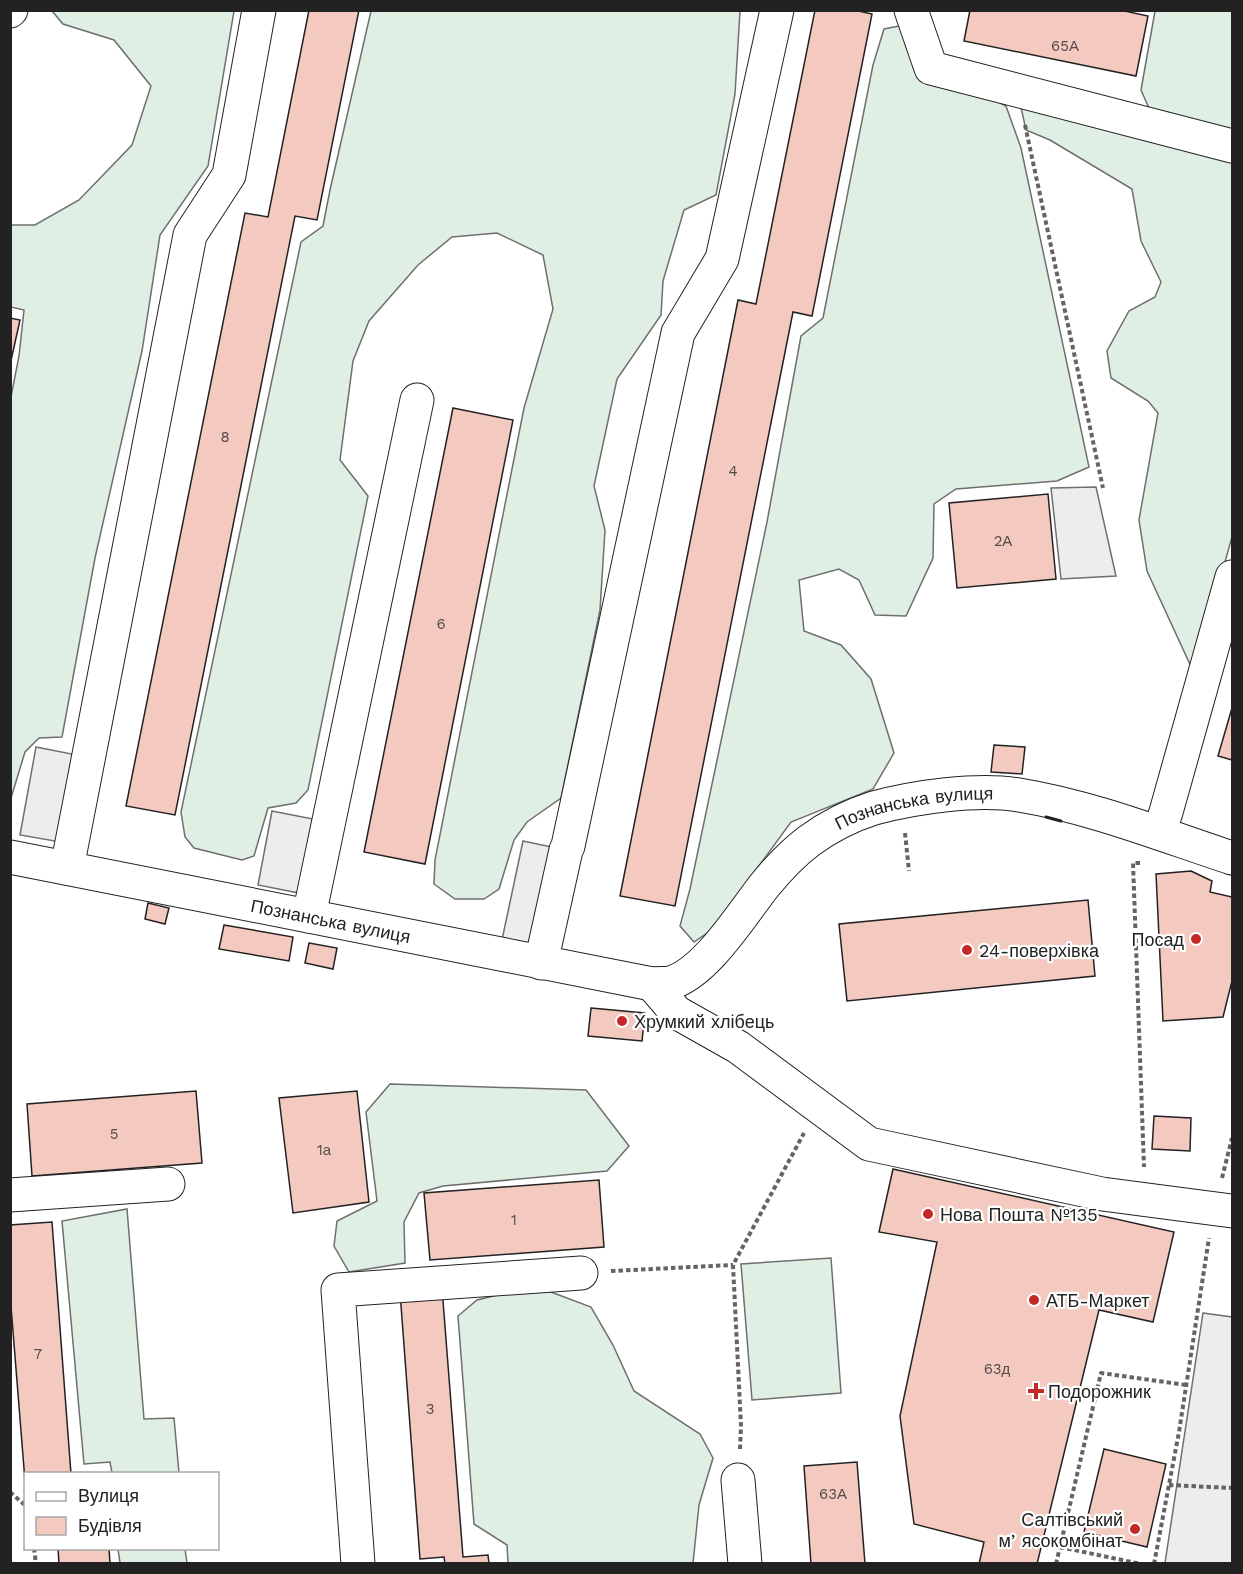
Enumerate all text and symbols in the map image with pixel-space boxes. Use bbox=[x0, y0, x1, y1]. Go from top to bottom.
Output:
house number: 65А bbox=[1051, 37, 1079, 55]
house number: 8 bbox=[220, 428, 230, 446]
house number: 4 bbox=[728, 462, 738, 480]
house number: 2А bbox=[994, 532, 1012, 550]
house number: 6 bbox=[436, 615, 446, 633]
street label: Познанська вулиця bbox=[831, 782, 993, 834]
street label: Познанська вулиця bbox=[249, 894, 412, 946]
place label: Посад bbox=[1132, 929, 1184, 950]
marker: Посад bbox=[1189, 932, 1203, 946]
place label: 24-поверхівка bbox=[979, 940, 1100, 961]
marker: 24-поверхівка bbox=[960, 943, 974, 957]
place label: Хрумкий хлібець bbox=[634, 1011, 774, 1032]
marker: Хрумкий хлібець bbox=[615, 1014, 629, 1028]
house number: 5 bbox=[110, 1125, 118, 1143]
house number: 1а bbox=[317, 1141, 332, 1159]
place label: Нова Пошта №135 bbox=[940, 1204, 1098, 1225]
marker: Нова Пошта №135 bbox=[921, 1207, 935, 1221]
house number: 1 bbox=[511, 1211, 517, 1229]
place label: АТБ-Маркет bbox=[1046, 1290, 1150, 1311]
marker: АТБ-Маркет bbox=[1027, 1293, 1041, 1307]
house number: 7 bbox=[34, 1345, 42, 1363]
house number: 63д bbox=[984, 1360, 1011, 1378]
place label: Подорожник bbox=[1048, 1381, 1151, 1402]
marker: Подорожник bbox=[1029, 1384, 1043, 1398]
house number: 3 bbox=[426, 1400, 434, 1418]
legend bbox=[24, 1472, 219, 1550]
text: Вулиця bbox=[78, 1485, 139, 1506]
house number: 63А bbox=[819, 1485, 847, 1503]
place label: Салтівський мʼясокомбінат bbox=[998, 1509, 1123, 1551]
text: Будівля bbox=[78, 1515, 142, 1536]
marker: Салтівський мʼясокомбінат bbox=[1128, 1522, 1142, 1536]

